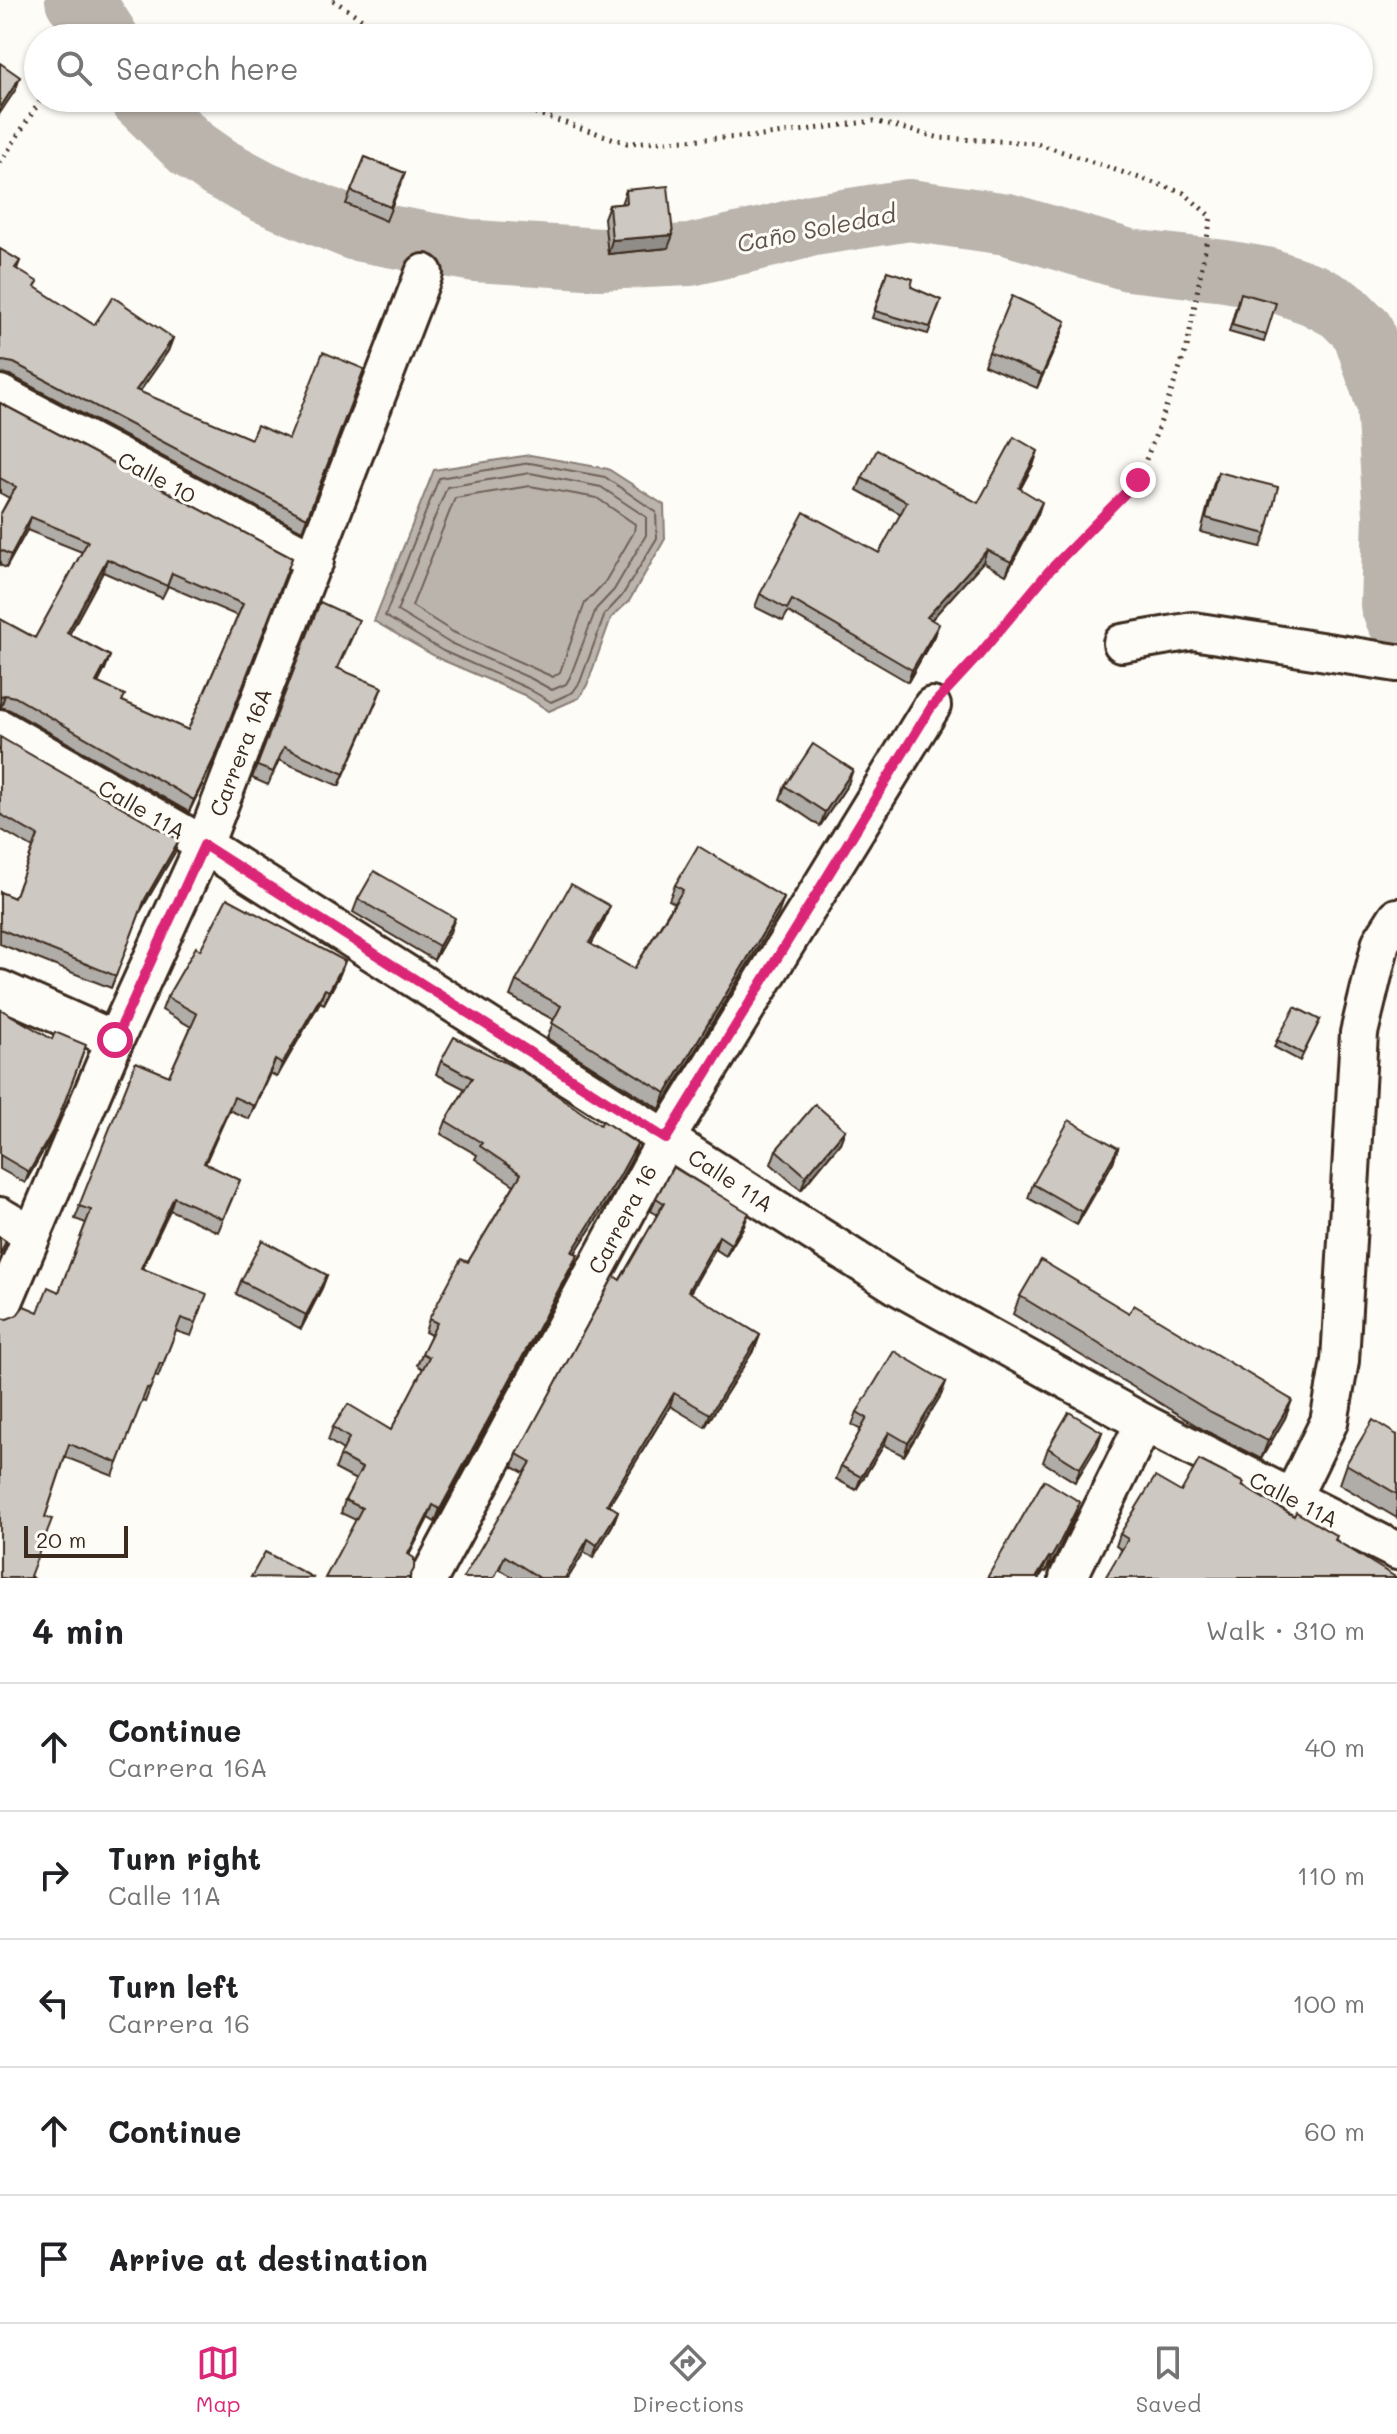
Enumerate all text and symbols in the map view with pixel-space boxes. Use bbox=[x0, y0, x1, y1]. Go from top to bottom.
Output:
search box bbox=[24, 24, 1373, 112]
icon: search bbox=[52, 46, 96, 90]
text: Search here bbox=[116, 48, 299, 88]
water label: Caño Soledad bbox=[734, 197, 900, 259]
street label: Calle 10 bbox=[113, 444, 201, 510]
route end bbox=[1120, 462, 1156, 498]
street label: Carrera 16A bbox=[202, 684, 278, 820]
street label: Calle 11A bbox=[93, 772, 191, 846]
route start bbox=[97, 1022, 133, 1058]
street label: Calle 11A bbox=[683, 1142, 779, 1218]
street label: Carrera 16 bbox=[581, 1159, 663, 1279]
street label: Calle 11A bbox=[1245, 1464, 1343, 1534]
scale bar bbox=[24, 1522, 128, 1558]
text: 20 m bbox=[36, 1525, 86, 1554]
text: 4 min bbox=[32, 1608, 124, 1653]
text: Walk · 310 m bbox=[1206, 1613, 1365, 1647]
text: Continue bbox=[108, 1710, 241, 1750]
icon: ahead bbox=[32, 1725, 76, 1769]
text: 40 m bbox=[1305, 1730, 1365, 1764]
text: Carrera 16A bbox=[108, 1750, 268, 1784]
text: Turn right bbox=[108, 1838, 261, 1878]
icon: right bbox=[32, 1853, 76, 1897]
text: 110 m bbox=[1297, 1858, 1365, 1892]
text: Calle 11A bbox=[108, 1878, 221, 1912]
text: Turn left bbox=[108, 1966, 239, 2006]
icon: left bbox=[32, 1981, 76, 2025]
text: 100 m bbox=[1292, 1986, 1365, 2020]
text: Carrera 16 bbox=[108, 2006, 250, 2040]
icon: ahead bbox=[32, 2109, 76, 2153]
text: Continue bbox=[108, 2111, 241, 2151]
text: 60 m bbox=[1304, 2114, 1365, 2148]
icon: arrive bbox=[32, 2237, 76, 2281]
text: Arrive at destination bbox=[108, 2239, 428, 2279]
tab: Map bbox=[196, 2341, 241, 2418]
tab: Directions bbox=[632, 2341, 744, 2418]
tab: Saved bbox=[1136, 2341, 1201, 2418]

